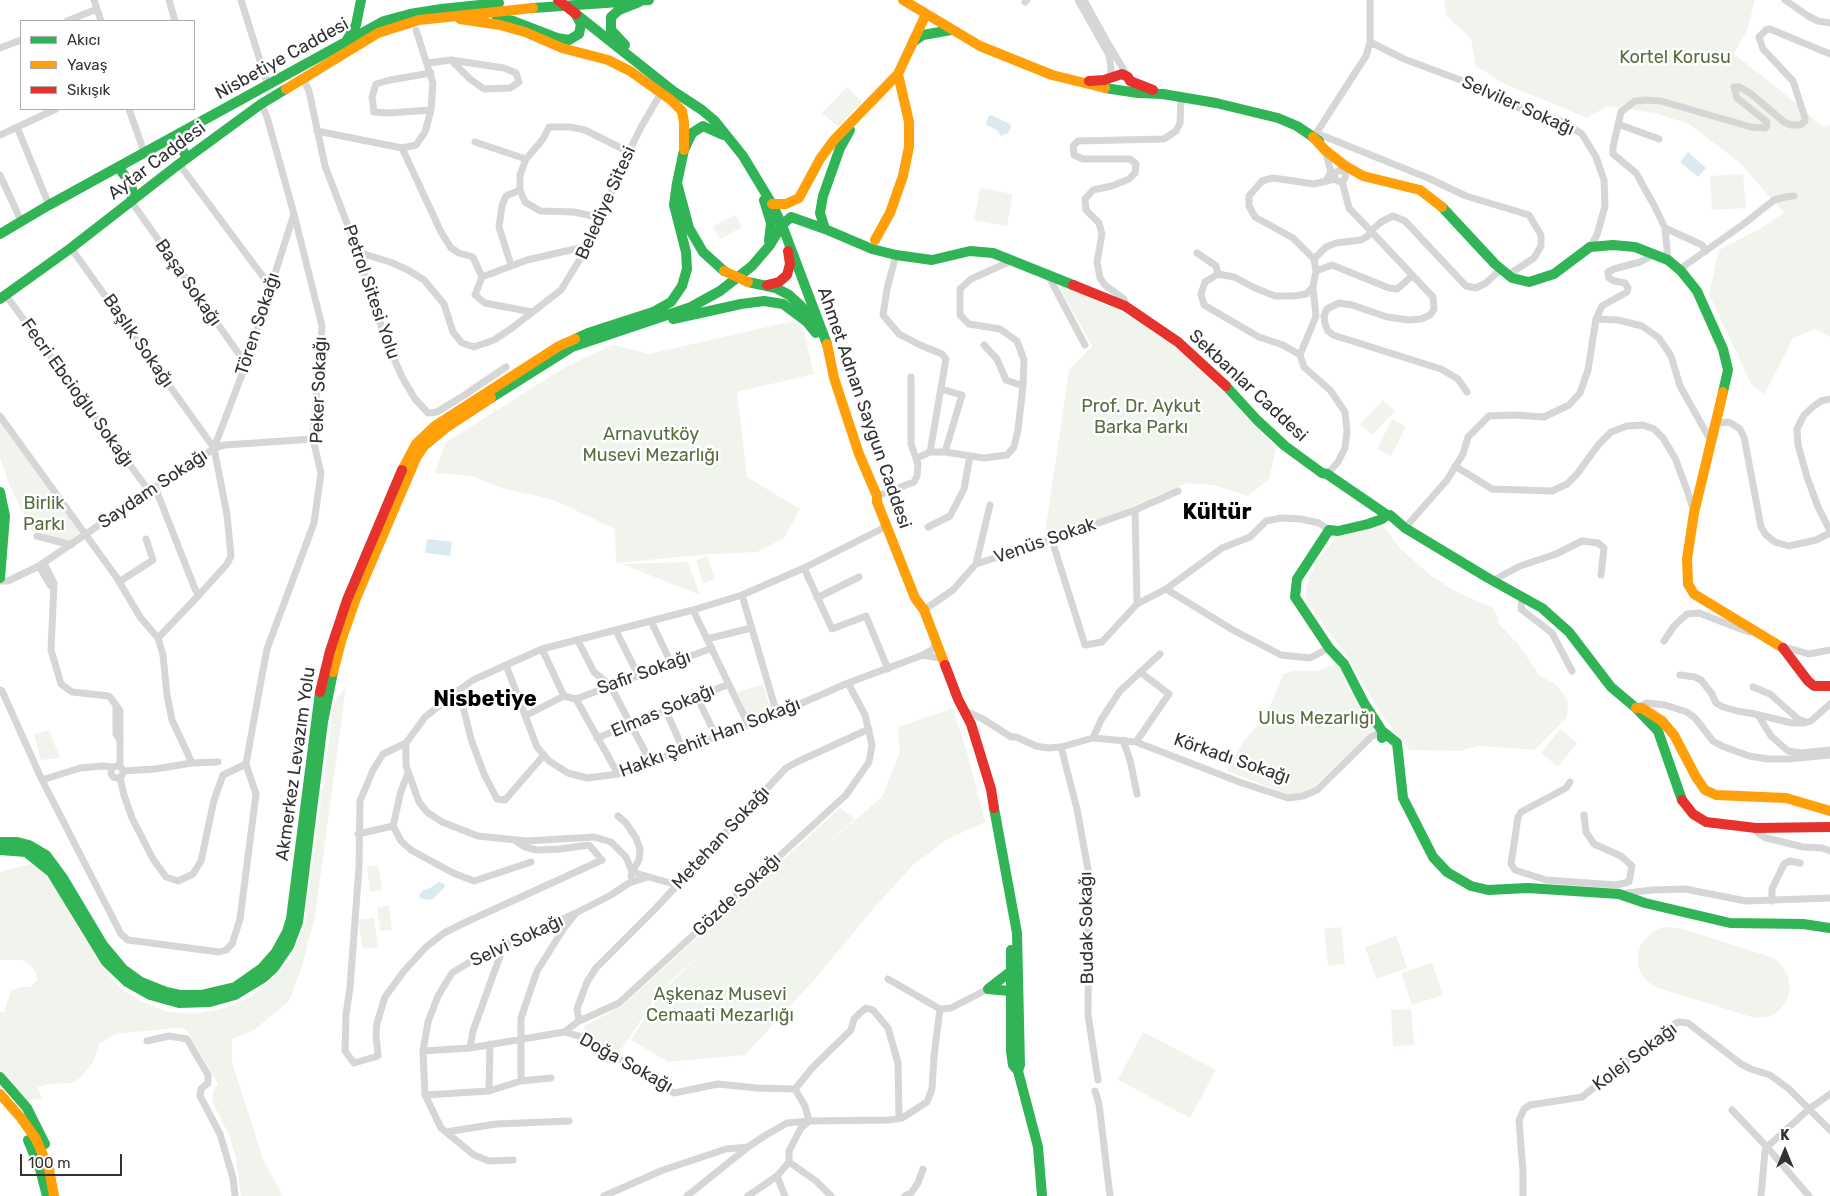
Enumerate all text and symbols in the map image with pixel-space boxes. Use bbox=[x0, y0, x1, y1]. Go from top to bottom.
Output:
street label: Nisbetiye Caddesi bbox=[212, 13, 352, 105]
legend bbox=[20, 20, 195, 110]
text: Akıcı bbox=[67, 31, 100, 49]
park label: Kortel Korusu bbox=[1619, 47, 1731, 69]
text: Yavaş bbox=[67, 56, 107, 74]
street label: Selviler Sokağı bbox=[1458, 71, 1578, 141]
text: Sıkışık bbox=[67, 81, 110, 99]
street label: Aytar Caddesi bbox=[104, 117, 210, 205]
street label: Belediye Sitesi bbox=[571, 143, 641, 263]
street label: Petrol Sitesi Yolu bbox=[338, 222, 404, 362]
street label: Başa Sokağı bbox=[150, 235, 226, 331]
street label: Tören Sokağı bbox=[231, 270, 285, 378]
street label: Ahmet Adnan Saygun Caddesi bbox=[812, 285, 916, 531]
street label: Başlık Sokağı bbox=[98, 290, 178, 392]
street label: Fecri Ebcioğlu Sokağı bbox=[16, 315, 138, 471]
street label: Sekbanlar Caddesi bbox=[1184, 325, 1312, 447]
street label: Peker Sokağı bbox=[306, 336, 332, 444]
park label: Prof. Dr. Aykut Barka Parkı bbox=[1081, 396, 1201, 438]
park label: Arnavutköy Musevi Mezarlığı bbox=[583, 424, 719, 466]
street label: Saydam Sokağı bbox=[94, 444, 212, 534]
park label: Birlik Parkı bbox=[23, 493, 65, 536]
district label: Kültür bbox=[1183, 500, 1251, 526]
street label: Venüs Sokak bbox=[991, 514, 1099, 568]
street label: Safir Sokağı bbox=[594, 646, 694, 700]
street label: Akmerkez Levazım Yolu bbox=[272, 666, 320, 862]
street label: Elmas Sokağı bbox=[608, 679, 718, 743]
district label: Nisbetiye bbox=[433, 687, 537, 713]
street label: Hakkı Şehit Han Sokağı bbox=[617, 694, 803, 782]
park label: Ulus Mezarlığı bbox=[1258, 708, 1374, 730]
street label: Körkadı Sokağı bbox=[1171, 729, 1293, 789]
street label: Metehan Sokağı bbox=[668, 782, 774, 894]
street label: Gözde Sokağı bbox=[689, 849, 785, 941]
street label: Budak Sokağı bbox=[1075, 871, 1099, 985]
street label: Selvi Sokağı bbox=[467, 910, 567, 972]
park label: Aşkenaz Musevi Cemaati Mezarlığı bbox=[646, 984, 794, 1026]
street label: Kolej Sokağı bbox=[1589, 1018, 1681, 1096]
street label: Doğa Sokağı bbox=[576, 1028, 676, 1098]
north arrow bbox=[1760, 1126, 1810, 1176]
text: K bbox=[1780, 1127, 1790, 1144]
scale bar bbox=[22, 1144, 125, 1176]
text: 100 m bbox=[28, 1154, 70, 1172]

